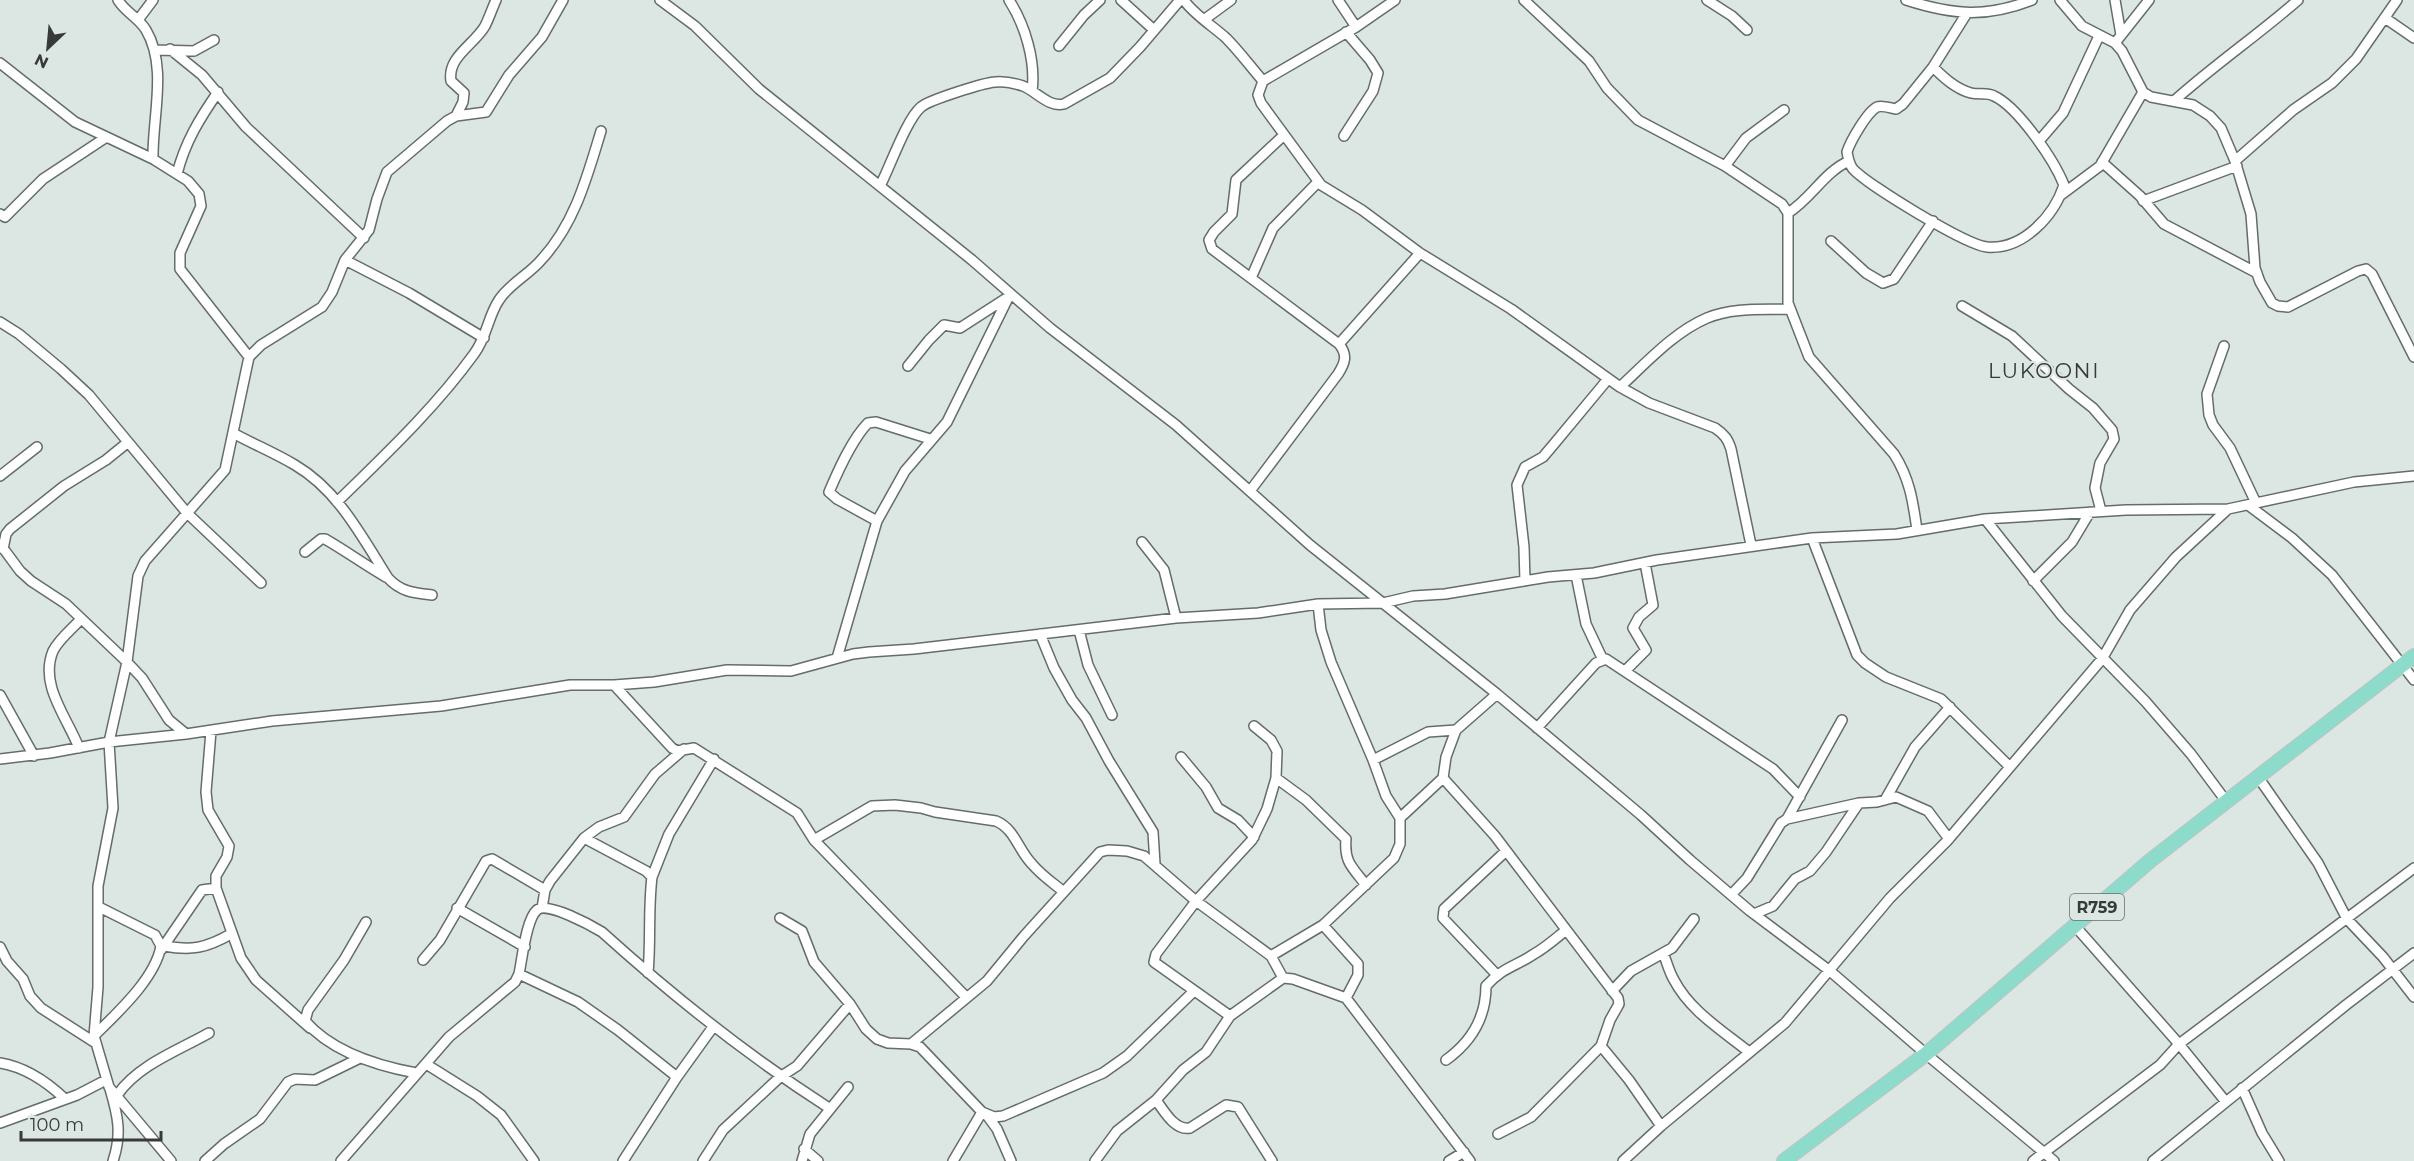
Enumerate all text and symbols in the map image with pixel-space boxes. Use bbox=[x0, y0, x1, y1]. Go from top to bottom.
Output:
north arrow bbox=[18, 18, 78, 78]
text: N bbox=[32, 50, 52, 72]
district label: LUKOONI bbox=[1988, 358, 2100, 383]
road number: R759 bbox=[2070, 894, 2124, 920]
scale bar bbox=[21, 1104, 160, 1142]
text: 100 m bbox=[30, 1114, 84, 1136]

